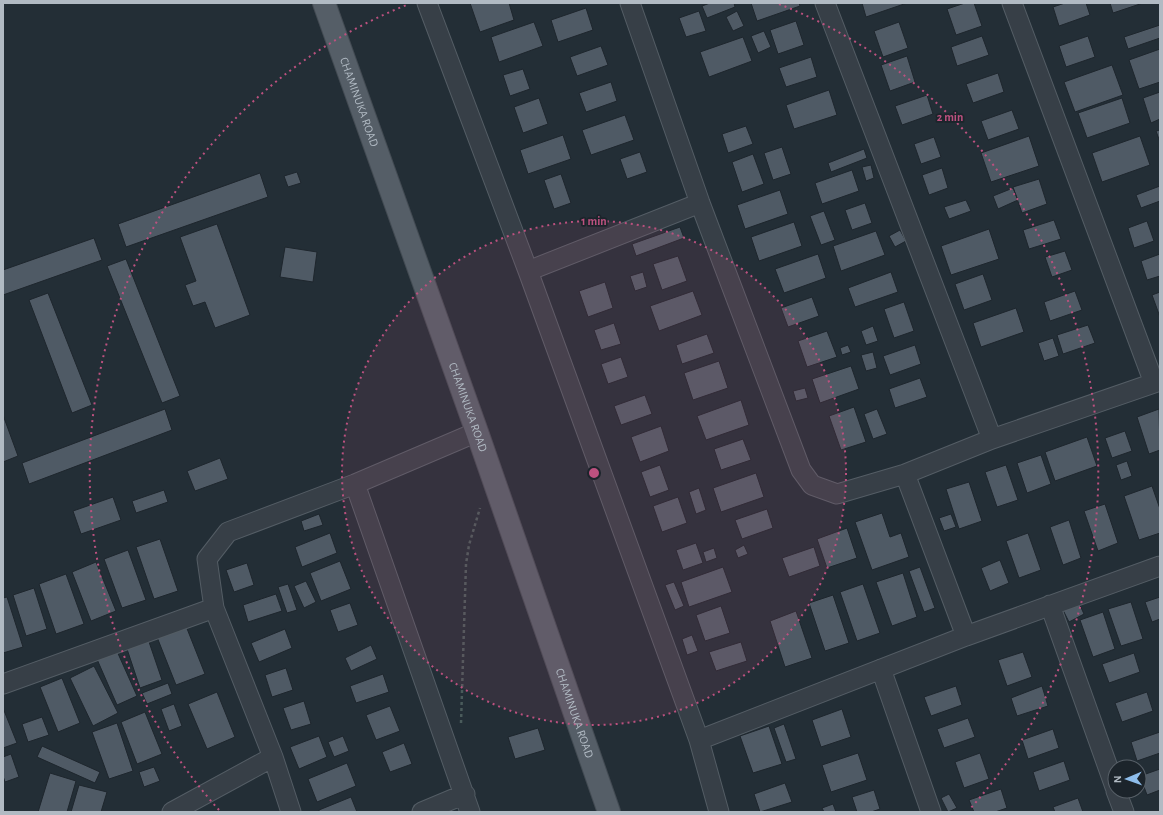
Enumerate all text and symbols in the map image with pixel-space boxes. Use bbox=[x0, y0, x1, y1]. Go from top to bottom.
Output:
street label: CHAMINUKA ROAD bbox=[338, 56, 381, 148]
text: 2 min bbox=[937, 111, 963, 123]
text: 1 min bbox=[581, 215, 607, 227]
street label: CHAMINUKA ROAD bbox=[447, 361, 489, 454]
centre of rings bbox=[587, 466, 601, 480]
street label: CHAMINUKA ROAD bbox=[554, 667, 596, 760]
north arrow bbox=[1107, 759, 1147, 799]
text: N bbox=[1112, 775, 1123, 783]

